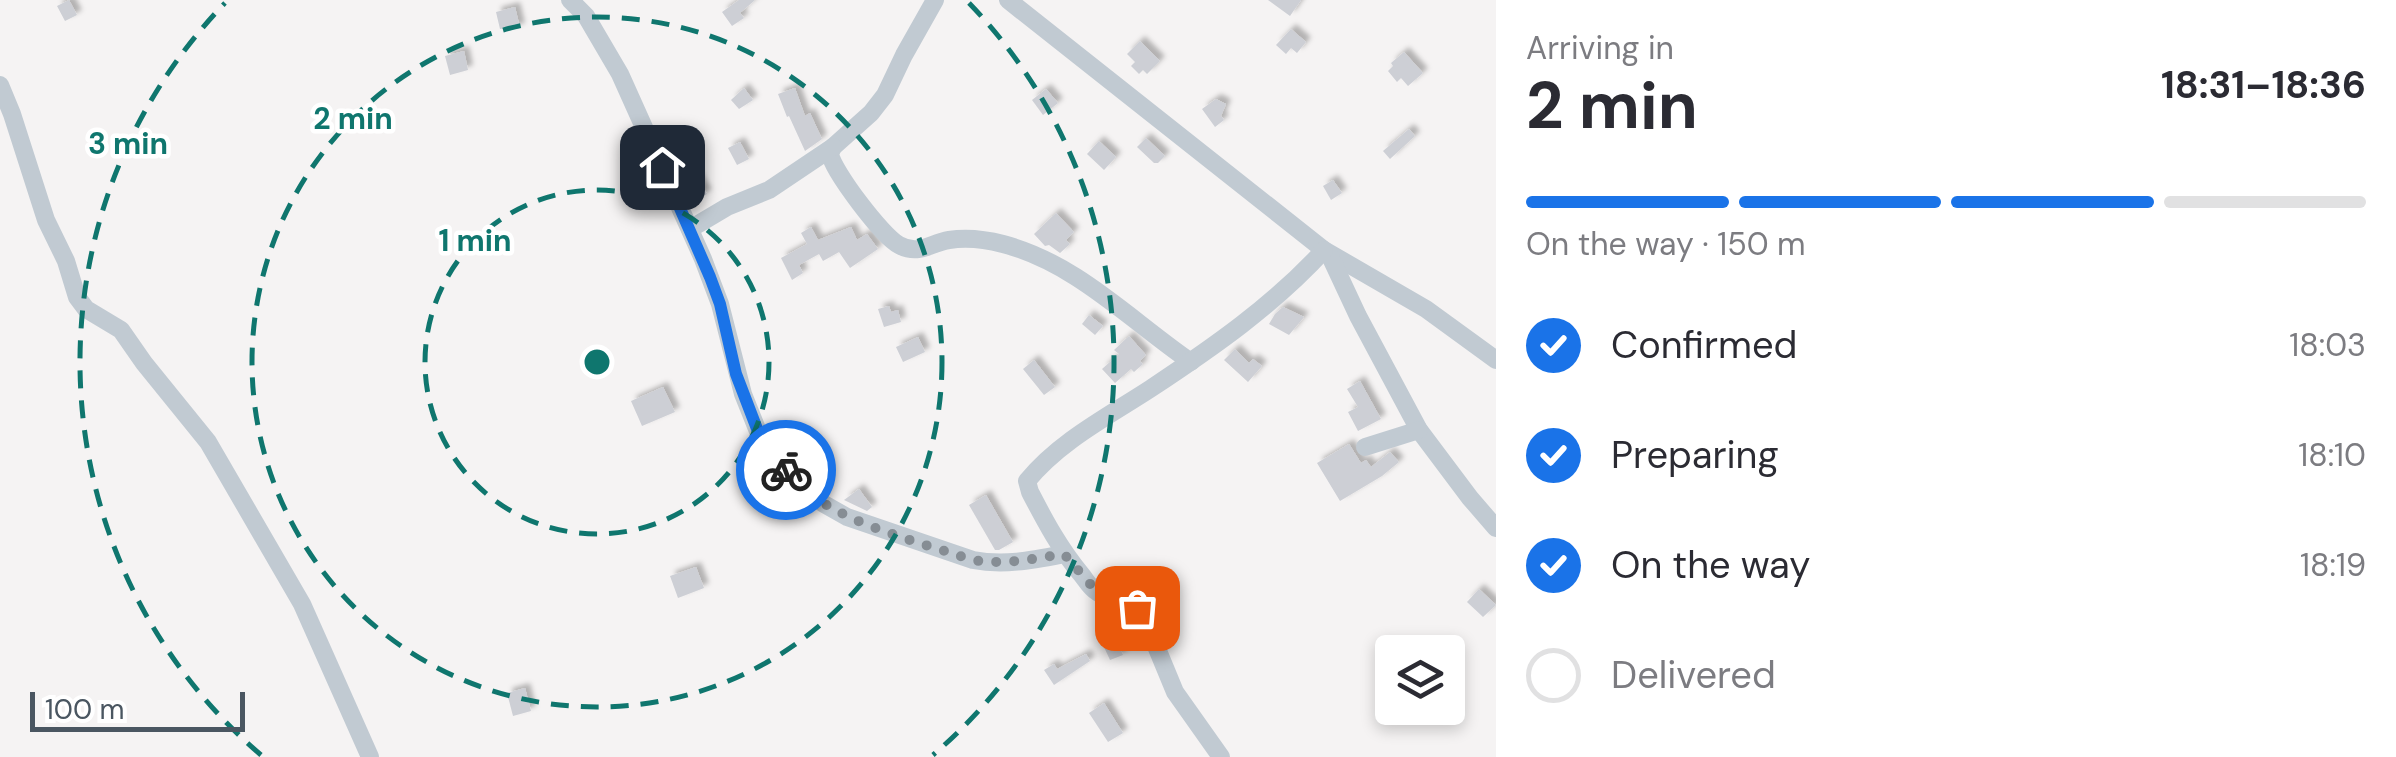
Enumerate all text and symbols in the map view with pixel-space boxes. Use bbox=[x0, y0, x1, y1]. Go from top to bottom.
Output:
text: Arriving in bbox=[1526, 27, 1674, 69]
text: 18:31–18:36 bbox=[2161, 60, 2366, 110]
text: 2 min bbox=[1526, 64, 1698, 148]
text: 2 min bbox=[313, 99, 393, 138]
text: 3 min bbox=[88, 124, 168, 163]
pin bbox=[620, 125, 705, 210]
icon: home bbox=[635, 140, 690, 195]
text: 1 min bbox=[439, 221, 511, 260]
text: On the way · 150 m bbox=[1526, 223, 1806, 265]
icon: check bbox=[1526, 318, 1581, 373]
text: Confirmed bbox=[1611, 320, 1797, 370]
text: 18:03 bbox=[2289, 324, 2366, 366]
centre of rings bbox=[579, 344, 615, 380]
courier bbox=[736, 420, 836, 520]
icon: check bbox=[1526, 428, 1581, 483]
text: Preparing bbox=[1611, 430, 1779, 480]
text: 18:10 bbox=[2298, 434, 2366, 476]
icon: bike bbox=[759, 443, 814, 498]
icon: check bbox=[1526, 538, 1581, 593]
text: On the way bbox=[1611, 540, 1810, 590]
text: 18:19 bbox=[2300, 544, 2366, 586]
pin bbox=[1095, 566, 1180, 651]
icon: bag bbox=[1110, 581, 1165, 636]
map controls bbox=[1375, 635, 1465, 725]
button: layers bbox=[1375, 635, 1465, 725]
text: Delivered bbox=[1611, 650, 1776, 700]
scale bar bbox=[30, 687, 245, 732]
text: 100 m bbox=[45, 691, 124, 728]

